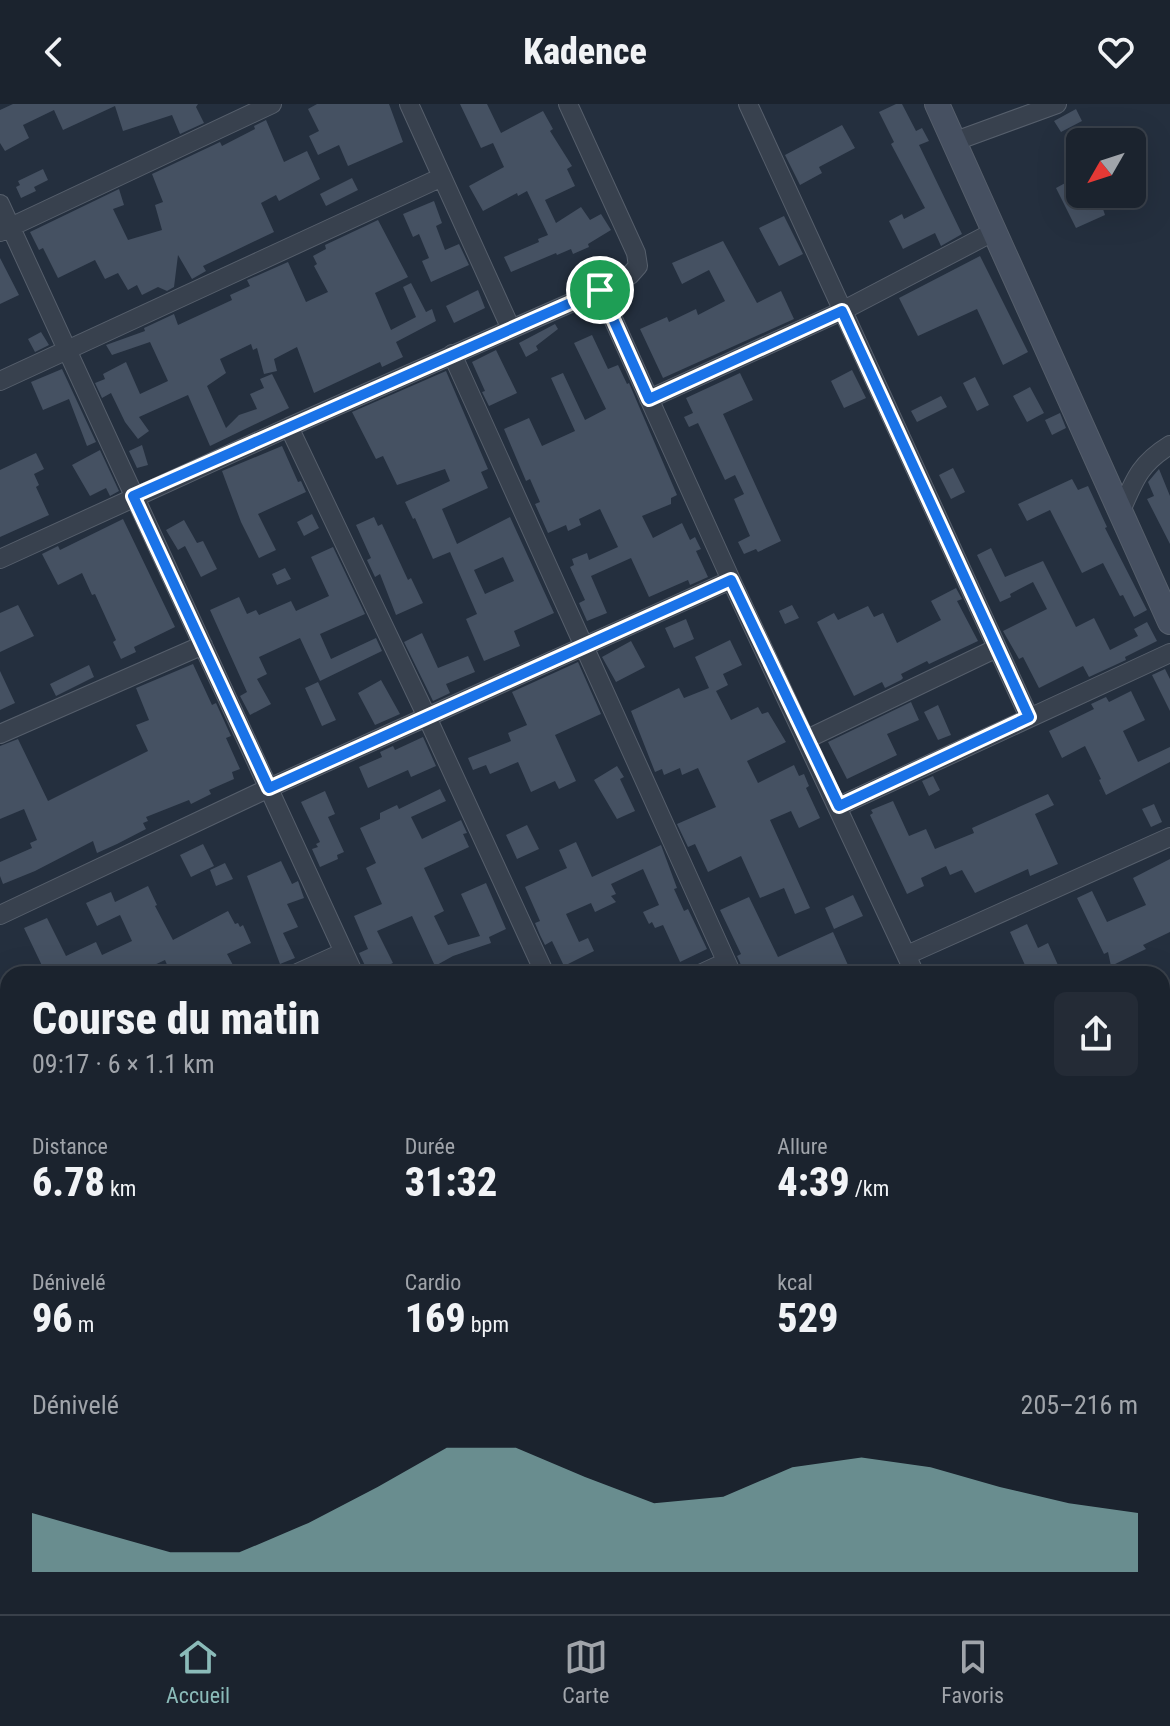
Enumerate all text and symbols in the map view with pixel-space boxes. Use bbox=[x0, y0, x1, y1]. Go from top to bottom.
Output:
icon: back bbox=[32, 30, 76, 74]
icon: heart bbox=[1094, 30, 1138, 74]
text: Kadence bbox=[523, 31, 647, 73]
north arrow bbox=[1066, 128, 1146, 208]
map controls bbox=[1066, 128, 1146, 208]
pin bbox=[566, 256, 634, 324]
icon: arrive bbox=[578, 268, 622, 312]
button: share bbox=[1054, 992, 1138, 1076]
text: Course du matin bbox=[32, 993, 320, 1045]
text: 09:17 · 6 × 1.1 km bbox=[32, 1049, 214, 1079]
text: Distance bbox=[32, 1134, 108, 1159]
text: Durée bbox=[405, 1134, 455, 1159]
text: Allure bbox=[777, 1134, 828, 1159]
text: 6.78 bbox=[32, 1159, 105, 1206]
text: 31:32 bbox=[405, 1159, 497, 1206]
text: 4:39 bbox=[777, 1159, 850, 1206]
text: km bbox=[105, 1176, 136, 1201]
text: /km bbox=[850, 1176, 889, 1201]
text: Dénivelé bbox=[32, 1270, 106, 1295]
text: Cardio bbox=[405, 1270, 461, 1295]
text: kcal bbox=[777, 1270, 813, 1295]
text: 96 bbox=[32, 1295, 73, 1342]
text: 169 bbox=[405, 1295, 466, 1342]
text: 529 bbox=[777, 1295, 838, 1342]
text: m bbox=[73, 1312, 94, 1337]
text: bpm bbox=[466, 1312, 509, 1337]
text: Dénivelé bbox=[32, 1390, 119, 1420]
text: 205–216 m bbox=[1021, 1390, 1138, 1420]
tab: Accueil bbox=[166, 1635, 230, 1708]
tab: Carte bbox=[562, 1635, 609, 1708]
tab: Favoris bbox=[941, 1635, 1004, 1708]

